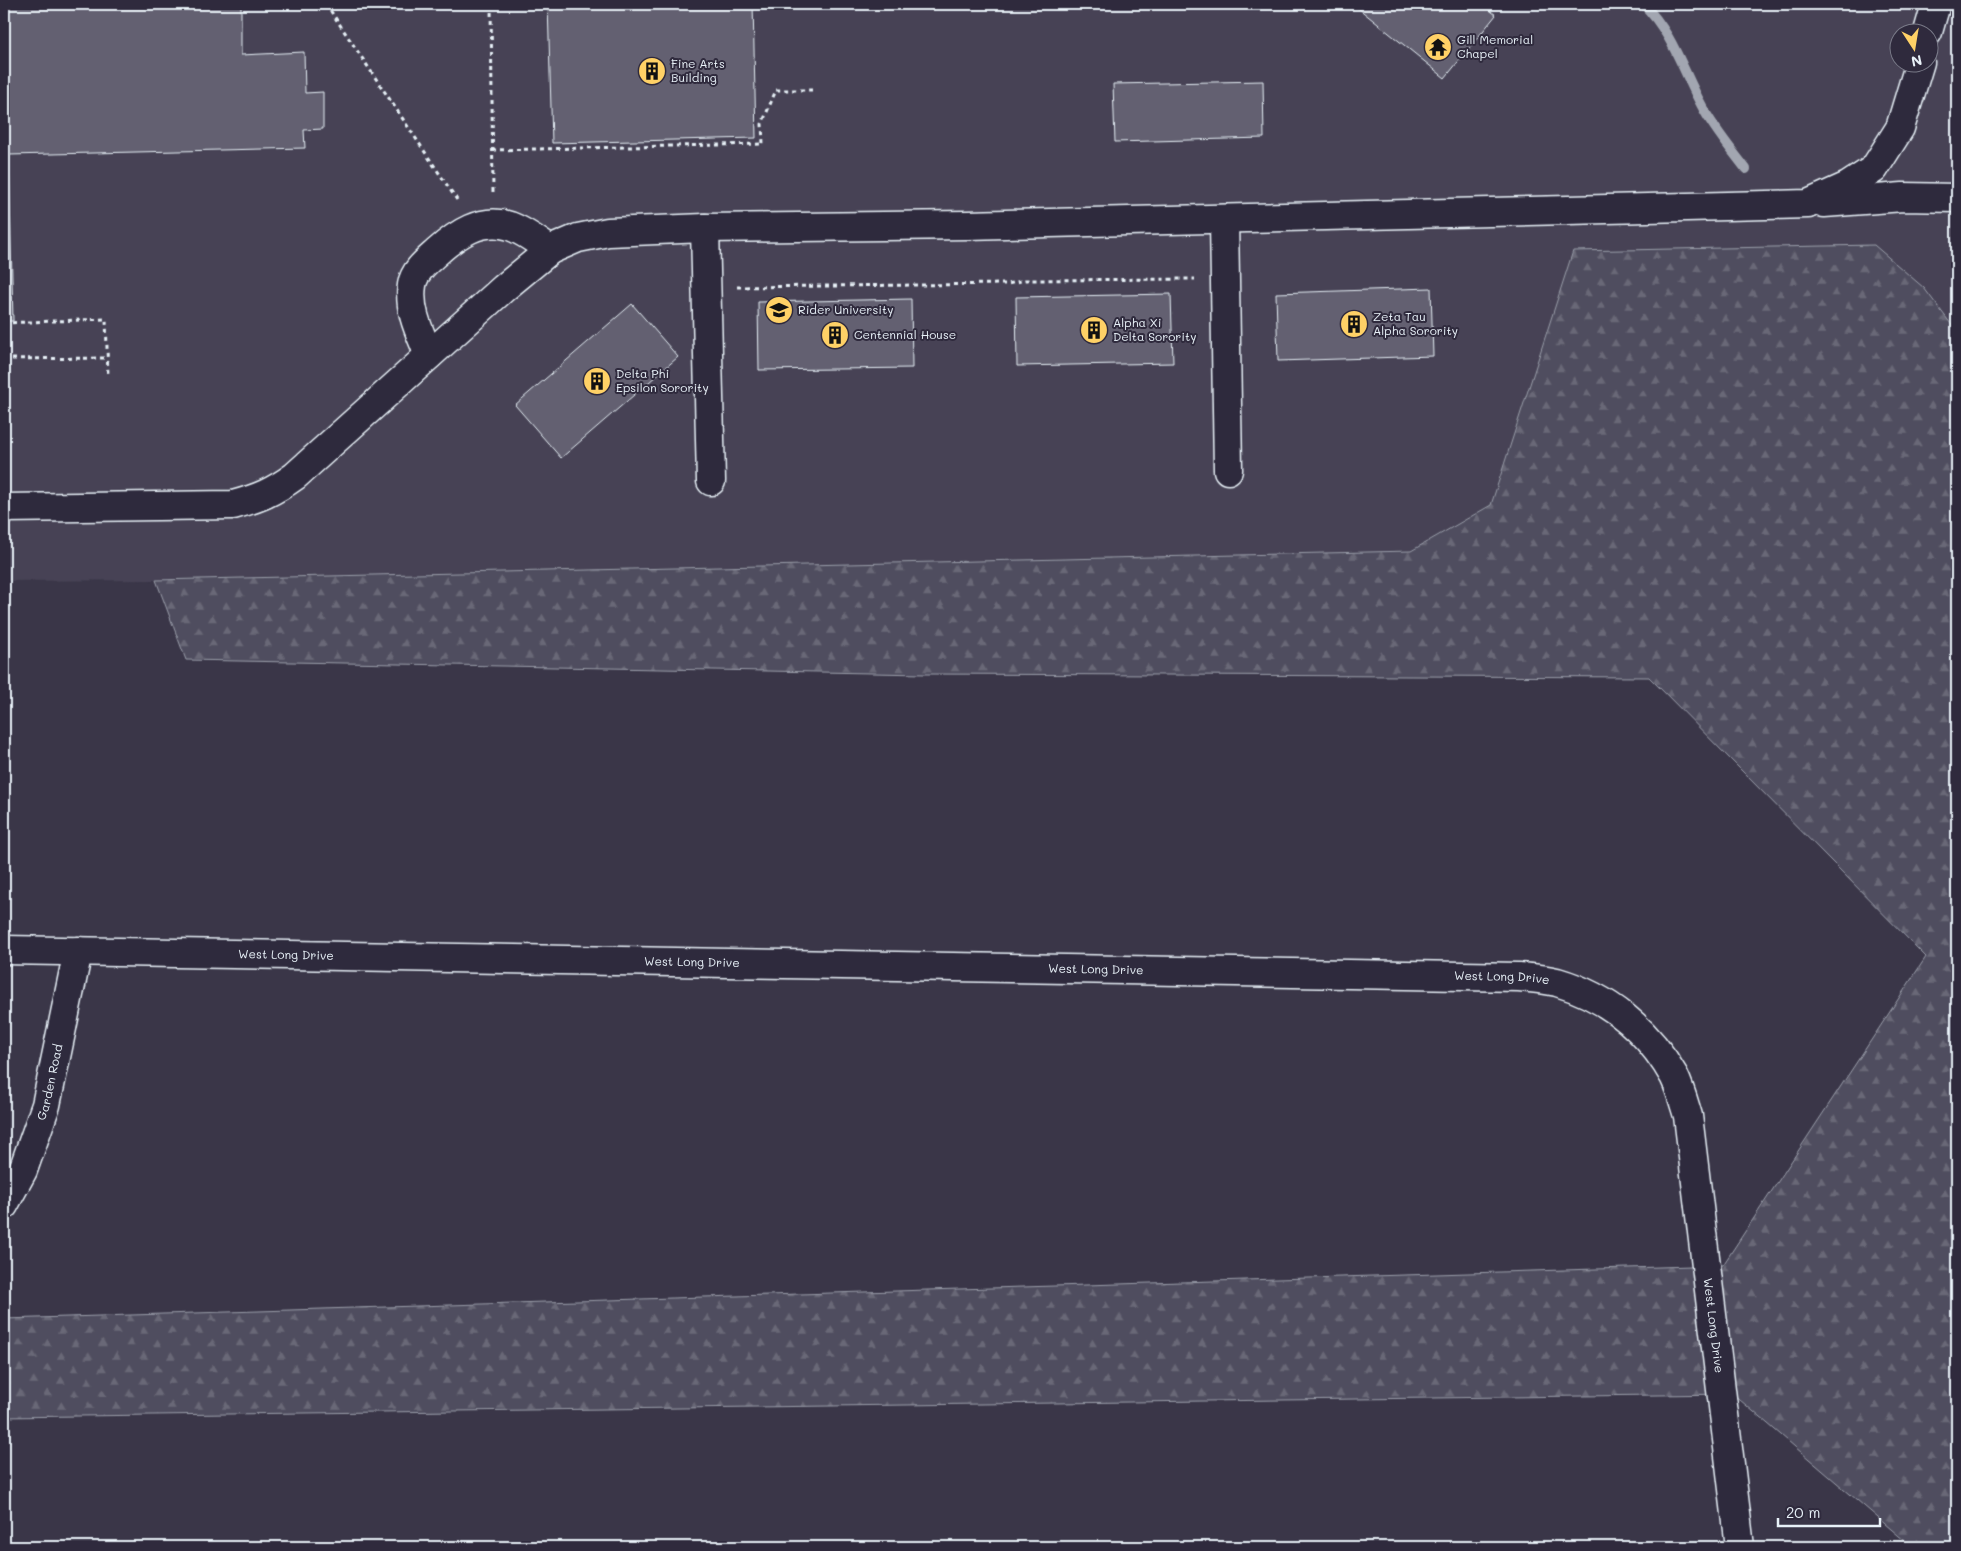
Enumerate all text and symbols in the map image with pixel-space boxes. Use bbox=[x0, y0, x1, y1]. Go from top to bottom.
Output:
north arrow bbox=[1888, 22, 1938, 72]
place label: Gill Memorial Chapel bbox=[1457, 31, 1533, 61]
temple icon: Gill Memorial Chapel bbox=[1423, 32, 1453, 62]
text: N bbox=[1910, 51, 1924, 72]
place label: Fine Arts Building bbox=[671, 55, 725, 85]
building icon: Fine Arts Building bbox=[637, 56, 667, 86]
school or university icon: Rider University bbox=[764, 295, 794, 325]
place label: Rider University bbox=[798, 301, 893, 317]
place label: Zeta Tau Alpha Sorority bbox=[1373, 308, 1458, 338]
building icon: Zeta Tau Alpha Sorority bbox=[1339, 309, 1369, 339]
place label: Alpha Xi Delta Sorority bbox=[1113, 314, 1197, 344]
building icon: Alpha Xi Delta Sorority bbox=[1079, 315, 1109, 345]
building icon: Centennial House bbox=[820, 320, 850, 350]
place label: Centennial House bbox=[854, 326, 956, 342]
place label: Delta Phi Epsilon Sorority bbox=[616, 365, 709, 395]
building icon: Delta Phi Epsilon Sorority bbox=[582, 366, 612, 396]
street label: West Long Drive bbox=[238, 945, 334, 963]
street label: West Long Drive bbox=[644, 952, 740, 970]
street label: West Long Drive bbox=[1048, 960, 1144, 977]
street label: West Long Drive bbox=[1454, 967, 1551, 987]
street label: Garden Road bbox=[32, 1042, 66, 1122]
street label: West Long Drive bbox=[1701, 1277, 1728, 1374]
scale bar bbox=[1778, 1496, 1881, 1528]
text: 20 m bbox=[1786, 1502, 1820, 1522]

